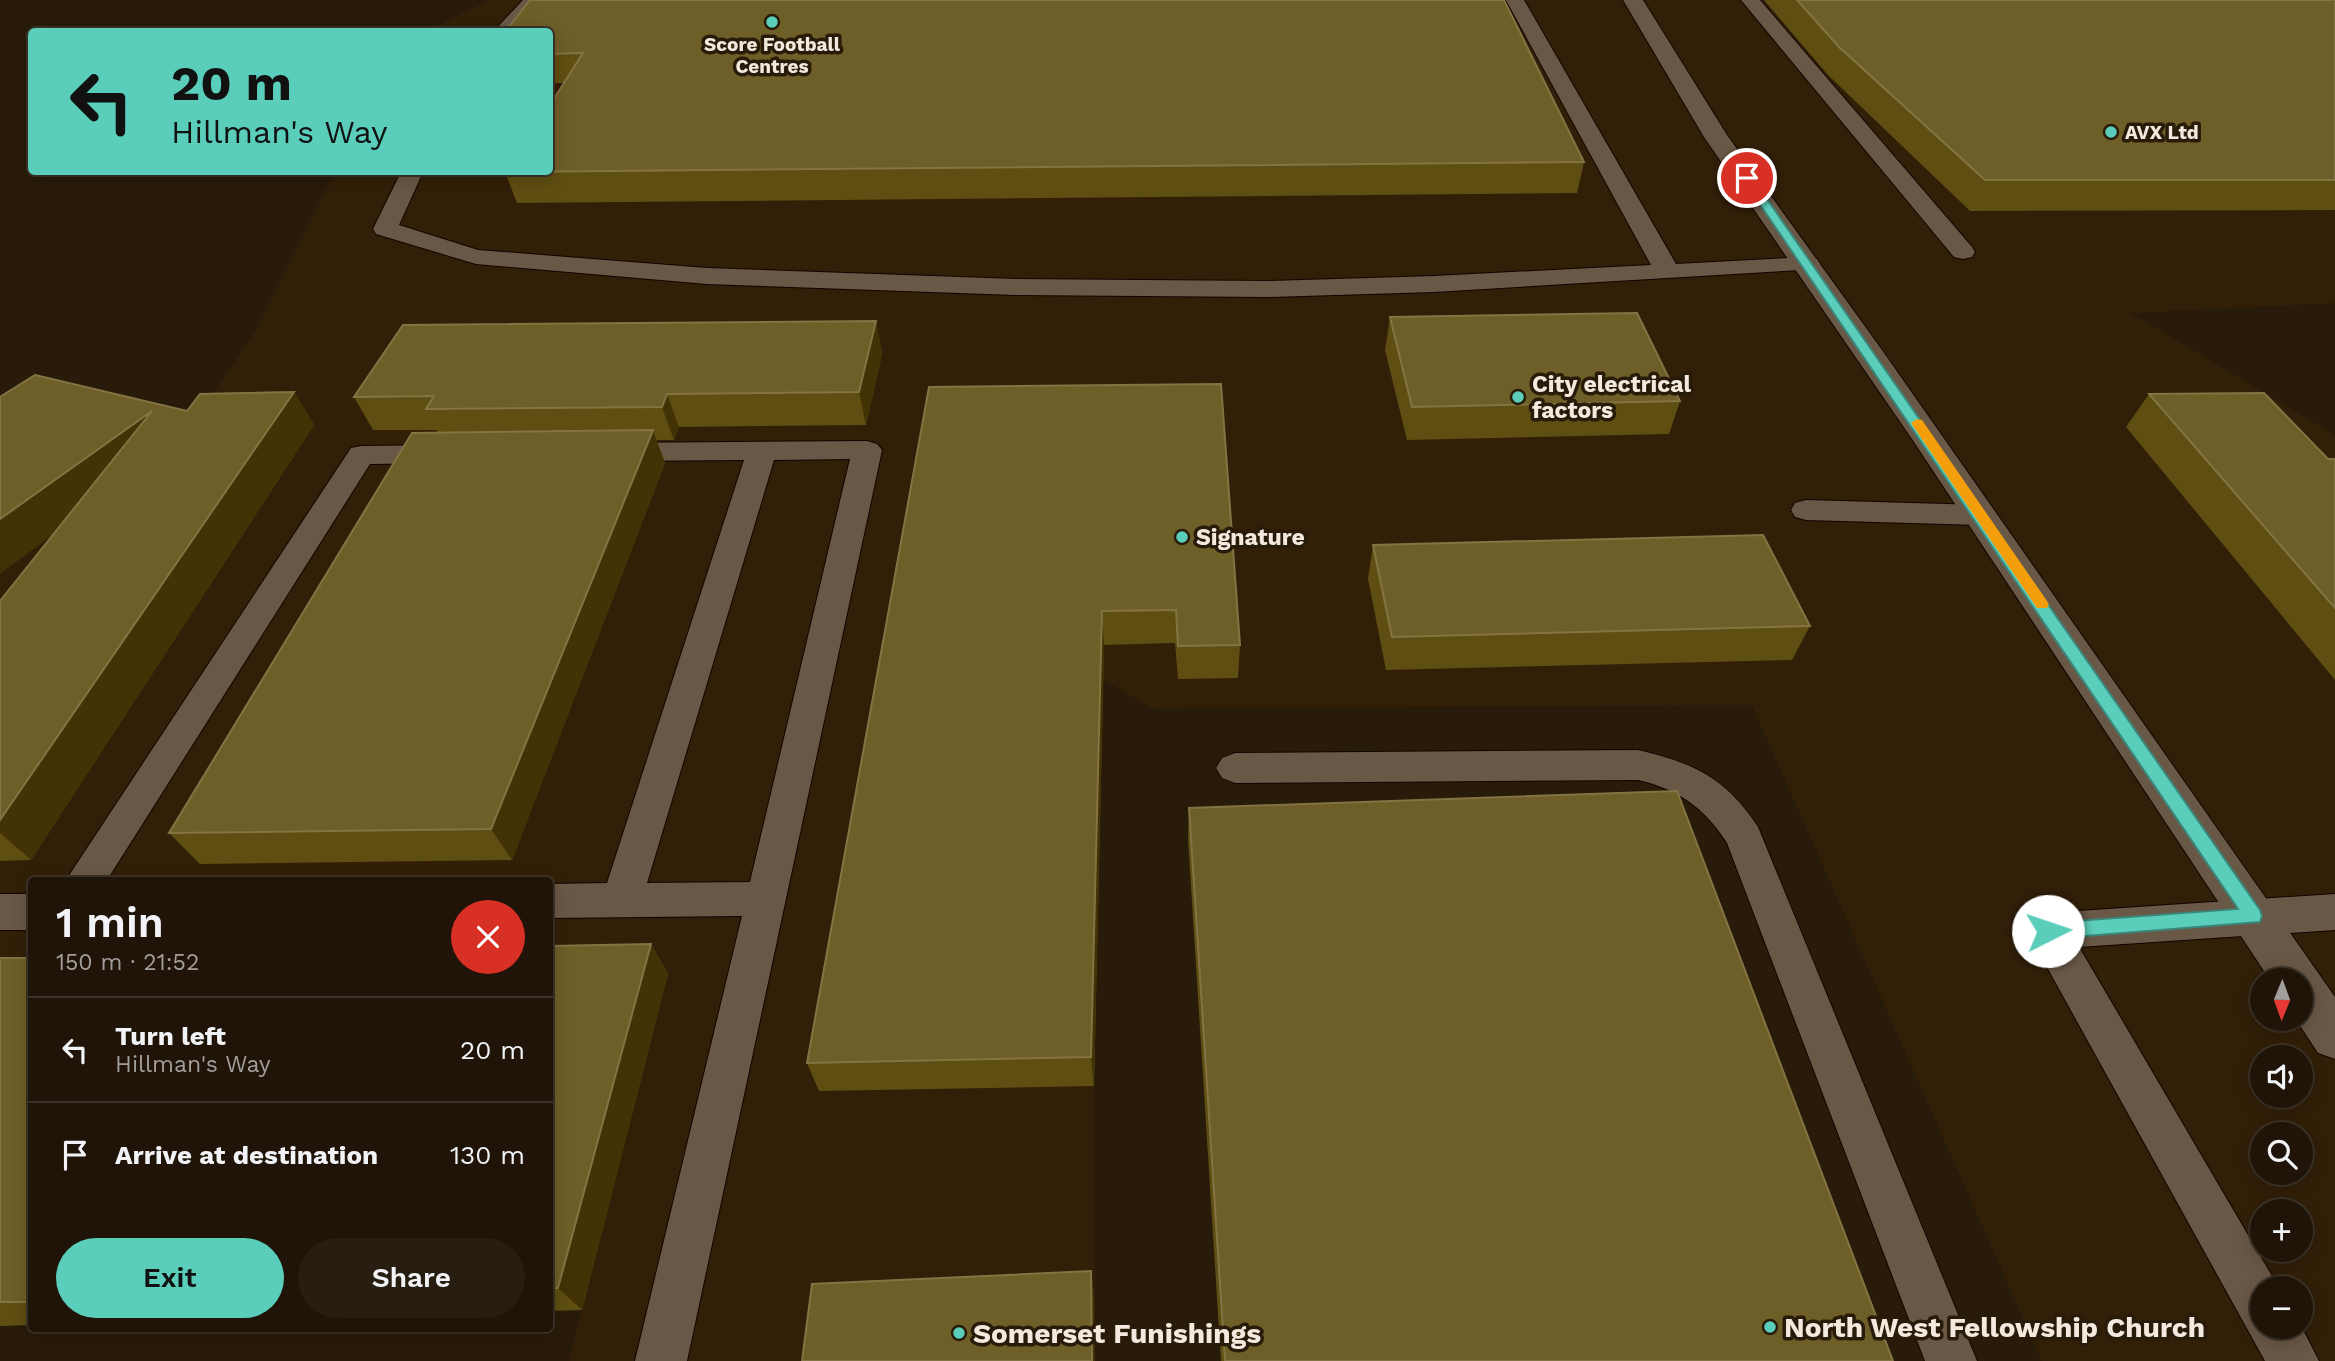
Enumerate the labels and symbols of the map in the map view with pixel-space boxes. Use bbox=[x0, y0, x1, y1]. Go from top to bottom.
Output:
marker: Score Football Centres bbox=[764, 14, 780, 30]
place label: Score Football Centres bbox=[704, 33, 841, 78]
place label: AVX Ltd bbox=[2125, 121, 2199, 144]
marker: AVX Ltd bbox=[2103, 124, 2119, 140]
pin bbox=[1717, 148, 1777, 208]
place label: City electrical factors bbox=[1532, 371, 1692, 424]
marker: City electrical factors bbox=[1510, 389, 1526, 405]
place label: Signature bbox=[1196, 524, 1305, 551]
marker: Signature bbox=[1174, 529, 1190, 545]
position arrow bbox=[2011, 894, 2085, 968]
north arrow bbox=[2250, 968, 2314, 1031]
place label: North West Fellowship Church bbox=[1784, 1311, 2205, 1344]
place label: Somerset Funishings bbox=[973, 1317, 1261, 1350]
marker: North West Fellowship Church bbox=[1762, 1319, 1778, 1335]
marker: Somerset Funishings bbox=[951, 1325, 967, 1341]

